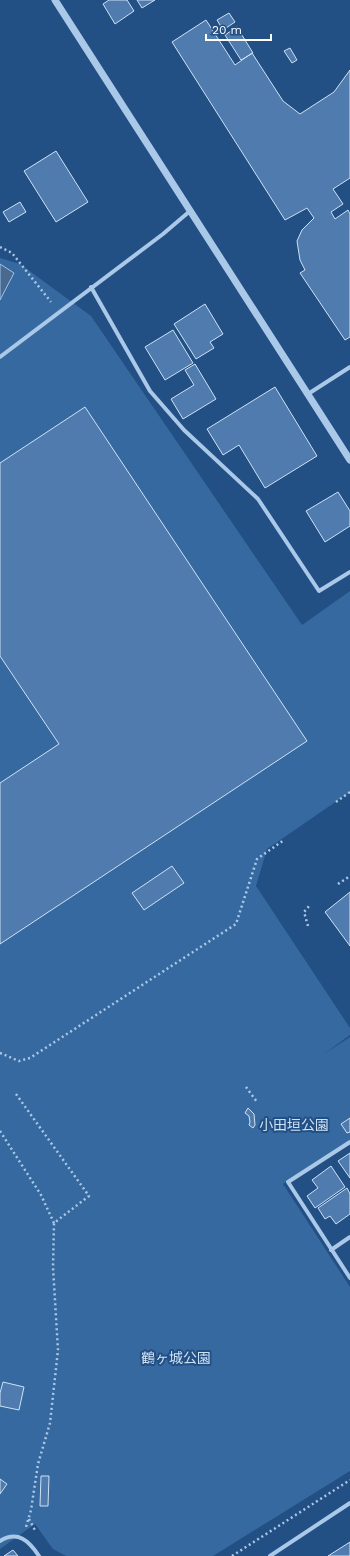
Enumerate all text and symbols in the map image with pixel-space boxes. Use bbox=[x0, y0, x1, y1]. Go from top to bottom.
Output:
scale bar bbox=[206, 16, 271, 42]
text: 20 m bbox=[212, 23, 242, 37]
park label: 小田垣公園 bbox=[259, 1117, 329, 1133]
park label: 鶴ヶ城公園 bbox=[141, 1350, 211, 1366]

